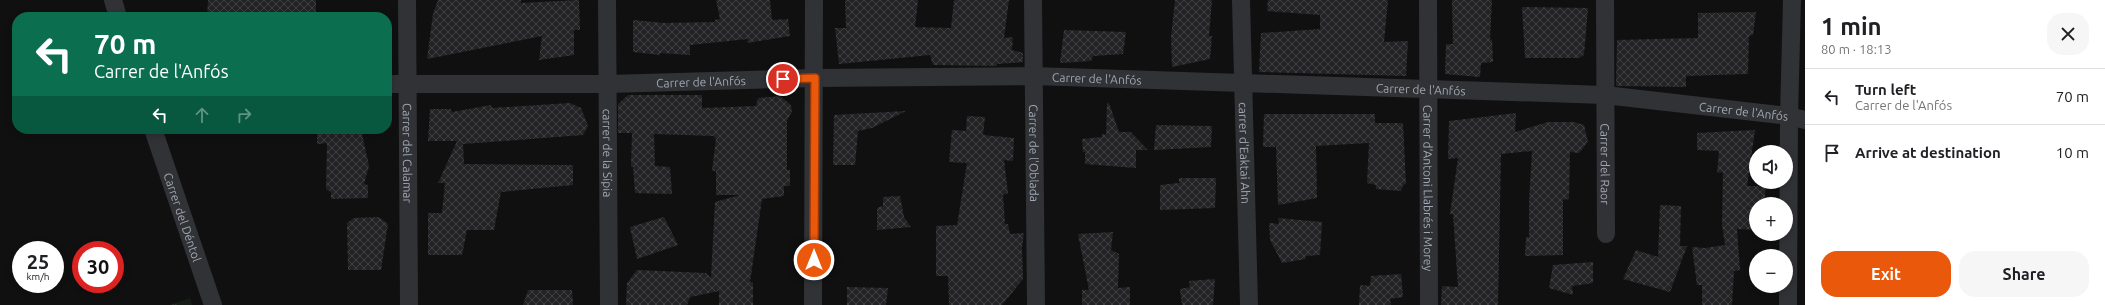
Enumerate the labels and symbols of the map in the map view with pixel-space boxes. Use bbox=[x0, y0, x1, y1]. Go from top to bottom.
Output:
pin bbox=[766, 62, 800, 96]
street label: Carrer de l'Anfós bbox=[1052, 70, 1142, 86]
street label: Carrer de l'Anfós bbox=[656, 74, 746, 89]
street label: Carrer de l'Anfós bbox=[1376, 81, 1466, 97]
street label: Carrer de l'Anfós bbox=[1698, 99, 1789, 122]
street label: carrer d'Eaktai Ahn bbox=[1237, 102, 1253, 204]
street label: Carrer del Calamar bbox=[401, 103, 415, 204]
street label: Carrer de l'Oblada bbox=[1028, 104, 1041, 202]
street label: Carrer d'Antoni Llabrés i Morey bbox=[1422, 105, 1435, 271]
street label: carrer de la Sípia bbox=[601, 109, 615, 197]
street label: Carrer del Raor bbox=[1599, 123, 1612, 205]
street label: Carrer del Déntol bbox=[162, 171, 204, 263]
position arrow bbox=[793, 239, 835, 281]
speed limit sign: 30 bbox=[72, 241, 124, 293]

